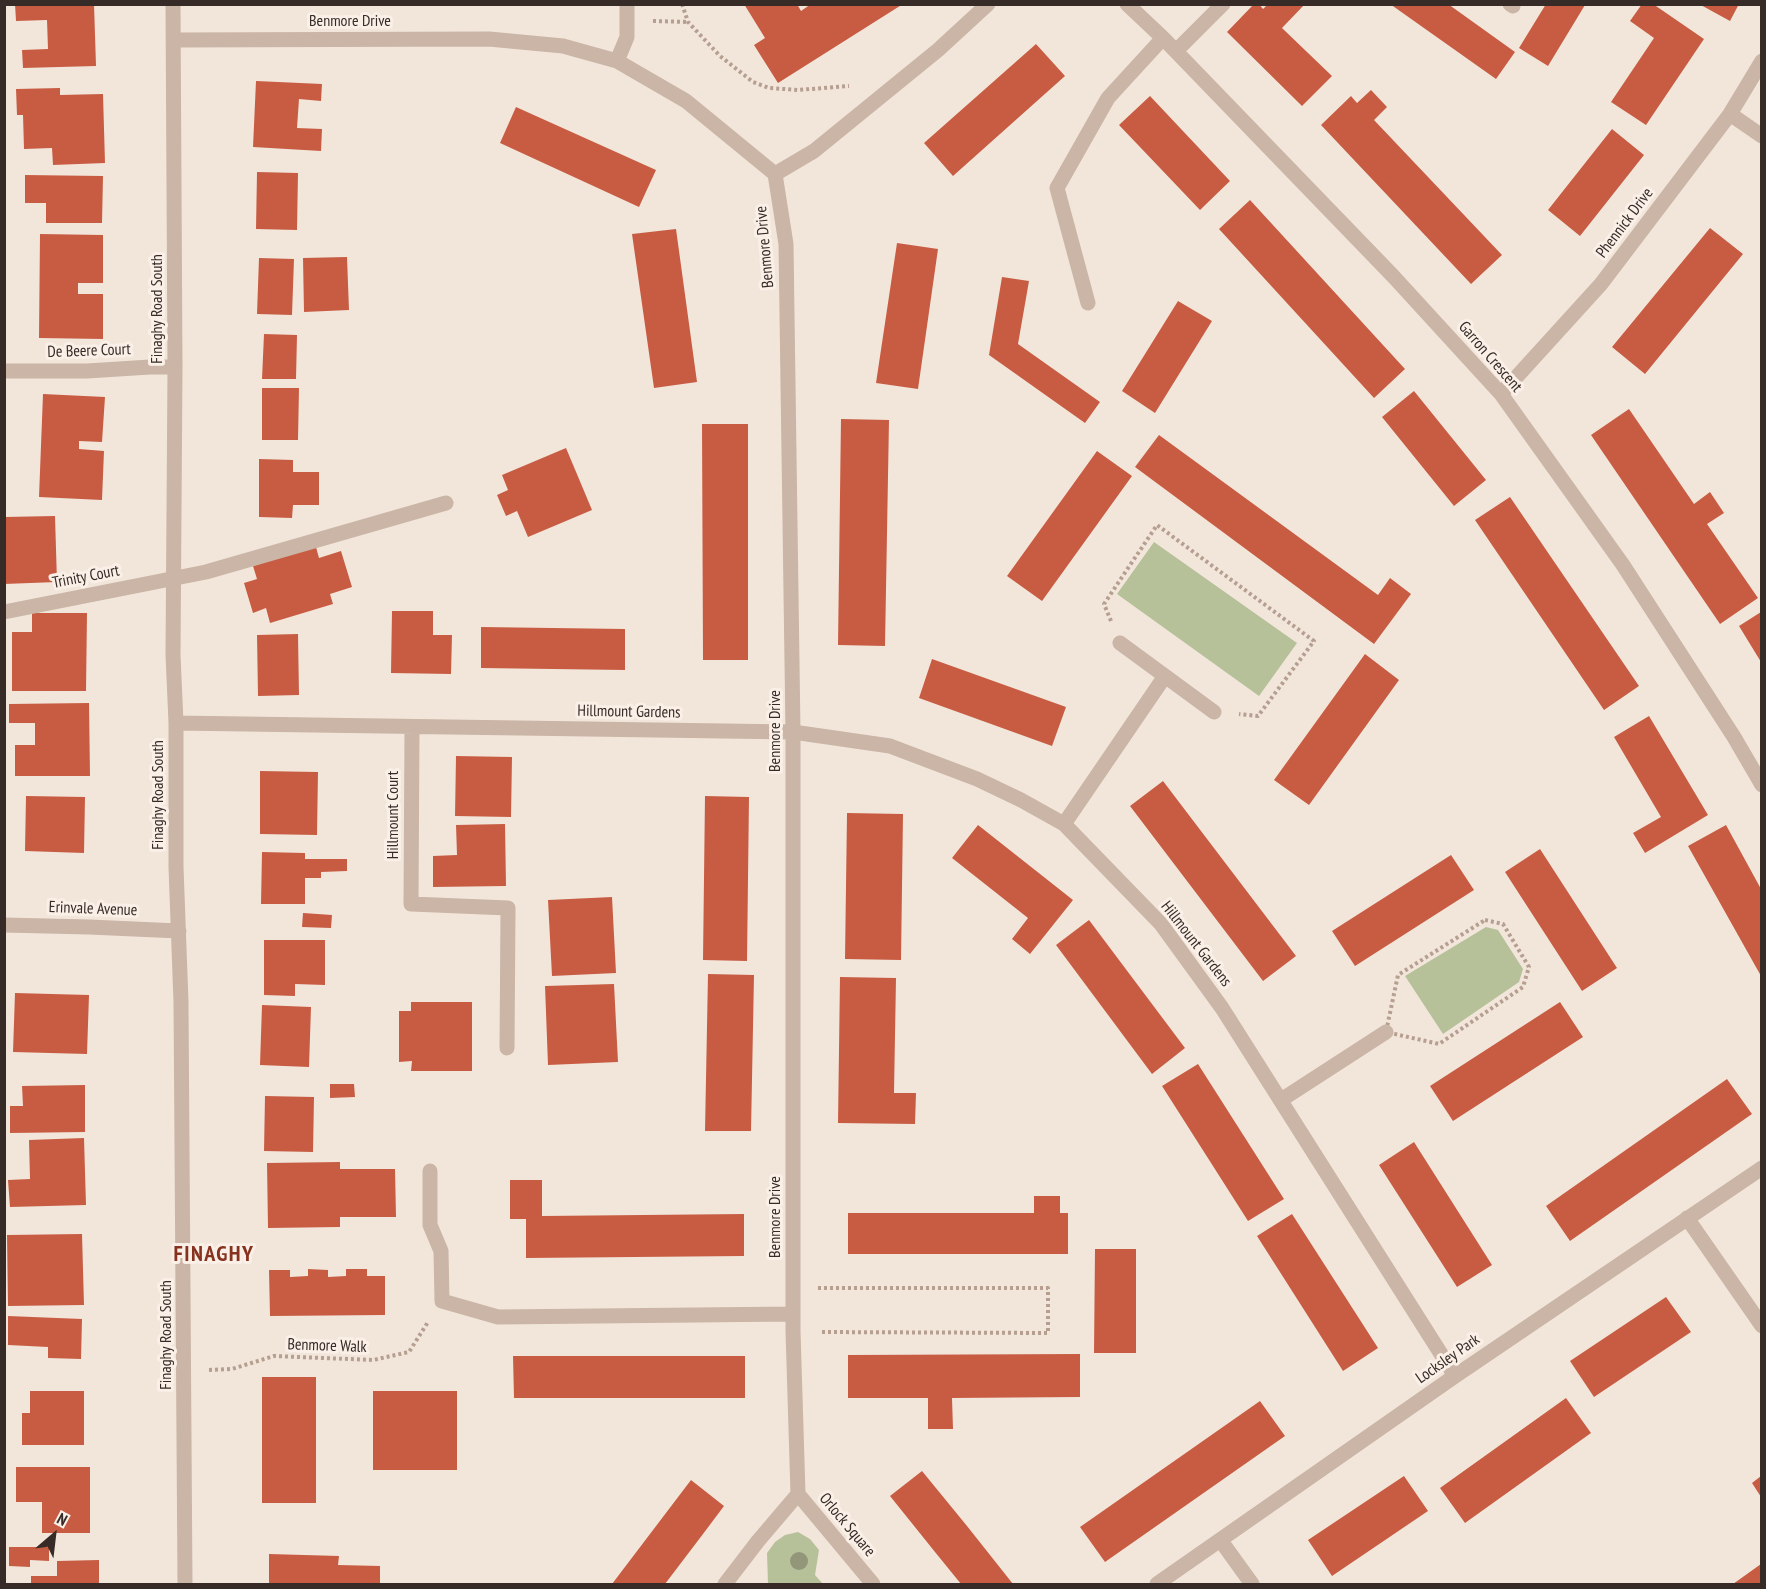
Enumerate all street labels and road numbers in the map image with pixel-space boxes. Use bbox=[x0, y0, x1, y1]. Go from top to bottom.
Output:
street label: Benmore Drive bbox=[309, 11, 391, 31]
street label: Phennick Drive bbox=[1592, 184, 1658, 262]
street label: Benmore Drive bbox=[752, 205, 778, 289]
street label: Finaghy Road South bbox=[147, 254, 167, 364]
street label: Garron Crescent bbox=[1454, 318, 1526, 396]
street label: De Beere Court bbox=[47, 340, 131, 362]
street label: Trinity Court bbox=[51, 561, 121, 593]
street label: Benmore Drive bbox=[765, 690, 785, 772]
street label: Hillmount Gardens bbox=[577, 702, 681, 722]
street label: Finaghy Road South bbox=[148, 740, 168, 850]
street label: Hillmount Court bbox=[383, 771, 403, 859]
street label: Hillmount Gardens bbox=[1157, 897, 1235, 991]
street label: Erinvale Avenue bbox=[48, 898, 138, 920]
street label: Benmore Drive bbox=[765, 1176, 785, 1258]
street label: Finaghy Road South bbox=[156, 1280, 176, 1390]
street label: Locksley Park bbox=[1412, 1330, 1484, 1388]
street label: Benmore Walk bbox=[287, 1335, 367, 1357]
street label: Orlock Square bbox=[815, 1489, 879, 1561]

